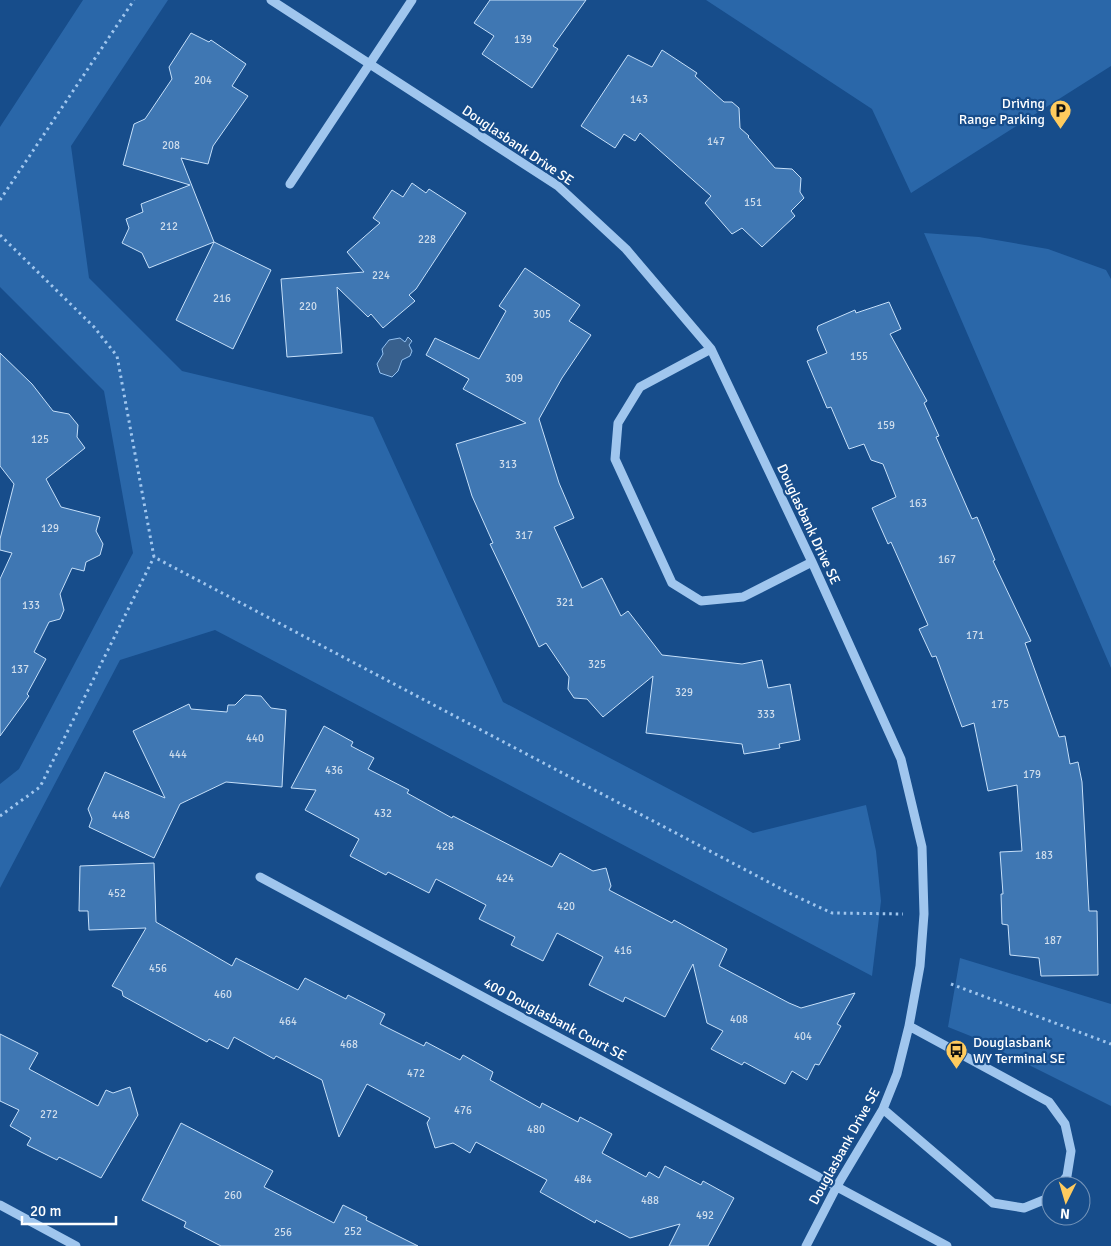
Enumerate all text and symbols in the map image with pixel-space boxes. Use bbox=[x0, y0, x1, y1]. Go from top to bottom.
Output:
house number: 139 bbox=[514, 33, 532, 46]
house number: 204 bbox=[194, 74, 212, 87]
house number: 143 bbox=[630, 93, 648, 106]
place label: Driving Range Parking bbox=[959, 95, 1045, 128]
parking icon: Driving Range Parking bbox=[1049, 99, 1073, 130]
street label: Douglasbank Drive SE bbox=[459, 102, 577, 189]
house number: 147 bbox=[707, 135, 725, 148]
house number: 208 bbox=[162, 139, 180, 152]
house number: 151 bbox=[744, 196, 762, 209]
house number: 212 bbox=[160, 220, 178, 233]
house number: 228 bbox=[418, 233, 436, 246]
house number: 224 bbox=[372, 269, 390, 282]
house number: 216 bbox=[213, 292, 231, 305]
house number: 220 bbox=[299, 300, 317, 313]
house number: 305 bbox=[533, 308, 551, 321]
house number: 155 bbox=[850, 350, 868, 363]
house number: 309 bbox=[505, 372, 523, 385]
house number: 159 bbox=[877, 419, 895, 432]
house number: 125 bbox=[31, 433, 49, 446]
house number: 313 bbox=[499, 458, 517, 471]
street label: Douglasbank Drive SE bbox=[773, 461, 844, 587]
house number: 163 bbox=[909, 497, 927, 510]
house number: 129 bbox=[41, 522, 59, 535]
house number: 317 bbox=[515, 529, 533, 542]
house number: 167 bbox=[938, 553, 956, 566]
house number: 321 bbox=[556, 596, 574, 609]
house number: 133 bbox=[22, 599, 40, 612]
house number: 171 bbox=[966, 629, 984, 642]
house number: 325 bbox=[588, 658, 606, 671]
house number: 137 bbox=[11, 663, 29, 676]
house number: 329 bbox=[675, 686, 693, 699]
house number: 175 bbox=[991, 698, 1009, 711]
house number: 333 bbox=[757, 708, 775, 721]
house number: 440 bbox=[246, 732, 264, 745]
house number: 444 bbox=[169, 748, 187, 761]
house number: 436 bbox=[325, 764, 343, 777]
house number: 179 bbox=[1023, 768, 1041, 781]
house number: 432 bbox=[374, 807, 392, 820]
house number: 448 bbox=[112, 809, 130, 822]
house number: 428 bbox=[436, 840, 454, 853]
house number: 183 bbox=[1035, 849, 1053, 862]
house number: 424 bbox=[496, 872, 514, 885]
house number: 452 bbox=[108, 887, 126, 900]
house number: 420 bbox=[557, 900, 575, 913]
house number: 187 bbox=[1044, 934, 1062, 947]
house number: 416 bbox=[614, 944, 632, 957]
house number: 456 bbox=[149, 962, 167, 975]
street label: 400 Douglasbank Court SE bbox=[481, 975, 629, 1064]
house number: 460 bbox=[214, 988, 232, 1001]
house number: 408 bbox=[730, 1013, 748, 1026]
house number: 464 bbox=[279, 1015, 297, 1028]
house number: 404 bbox=[794, 1030, 812, 1043]
place label: Douglasbank WY Terminal SE bbox=[973, 1034, 1066, 1067]
house number: 468 bbox=[340, 1038, 358, 1051]
bus stop icon: Douglasbank WY Terminal SE bbox=[945, 1038, 969, 1069]
house number: 472 bbox=[407, 1067, 425, 1080]
street label: Douglasbank Drive SE bbox=[805, 1085, 884, 1208]
house number: 476 bbox=[454, 1104, 472, 1117]
house number: 272 bbox=[40, 1108, 58, 1121]
house number: 480 bbox=[527, 1123, 545, 1136]
house number: 484 bbox=[574, 1173, 592, 1186]
north arrow bbox=[1041, 1176, 1091, 1226]
house number: 260 bbox=[224, 1189, 242, 1202]
scale bar bbox=[22, 1194, 116, 1226]
house number: 488 bbox=[641, 1194, 659, 1207]
text: 20 m bbox=[30, 1202, 61, 1220]
text: N bbox=[1059, 1205, 1071, 1222]
house number: 492 bbox=[696, 1209, 714, 1222]
house number: 252 bbox=[344, 1225, 362, 1238]
house number: 256 bbox=[274, 1226, 292, 1239]

